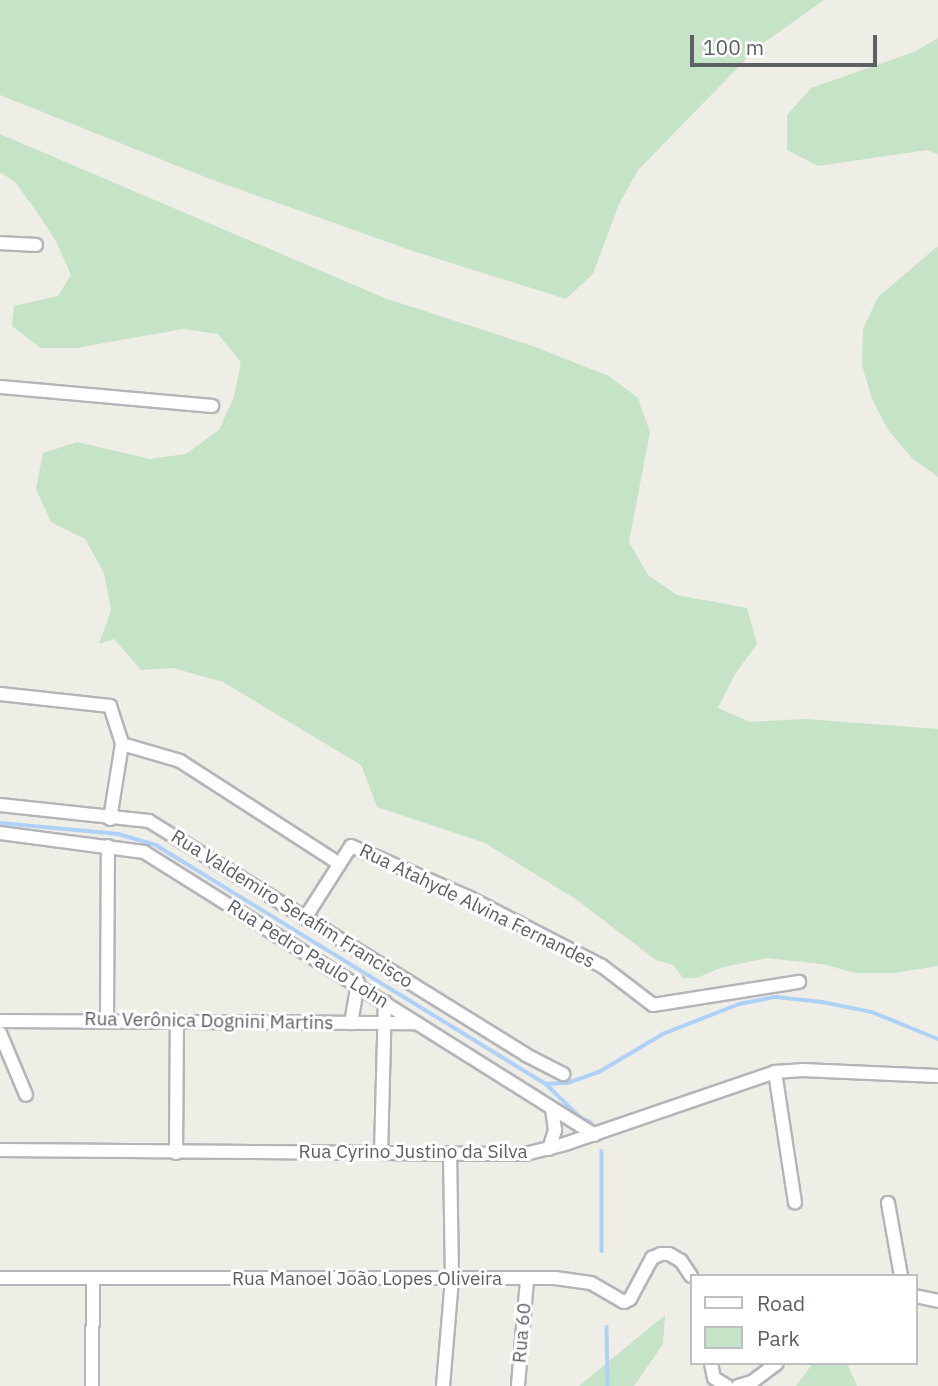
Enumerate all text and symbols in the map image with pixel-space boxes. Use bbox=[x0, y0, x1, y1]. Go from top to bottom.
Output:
scale bar bbox=[693, 21, 880, 65]
text: 100 m bbox=[703, 33, 764, 61]
street label: Rua Valdemiro Serafim Francisco bbox=[167, 825, 417, 993]
street label: Rua Atahyde Alvina Fernandes bbox=[356, 839, 598, 973]
street label: Rua Pedro Paulo Lohn bbox=[223, 895, 393, 1013]
street label: Rua Verônica Dognini Martins bbox=[84, 1007, 334, 1035]
street label: Rua Cyrino Justino da Silva bbox=[298, 1141, 528, 1163]
street label: Rua Manoel João Lopes Oliveira bbox=[232, 1268, 502, 1290]
legend bbox=[690, 1274, 917, 1365]
text: Road bbox=[757, 1289, 805, 1317]
street label: Rua 60 bbox=[508, 1302, 536, 1364]
text: Park bbox=[757, 1324, 800, 1352]

